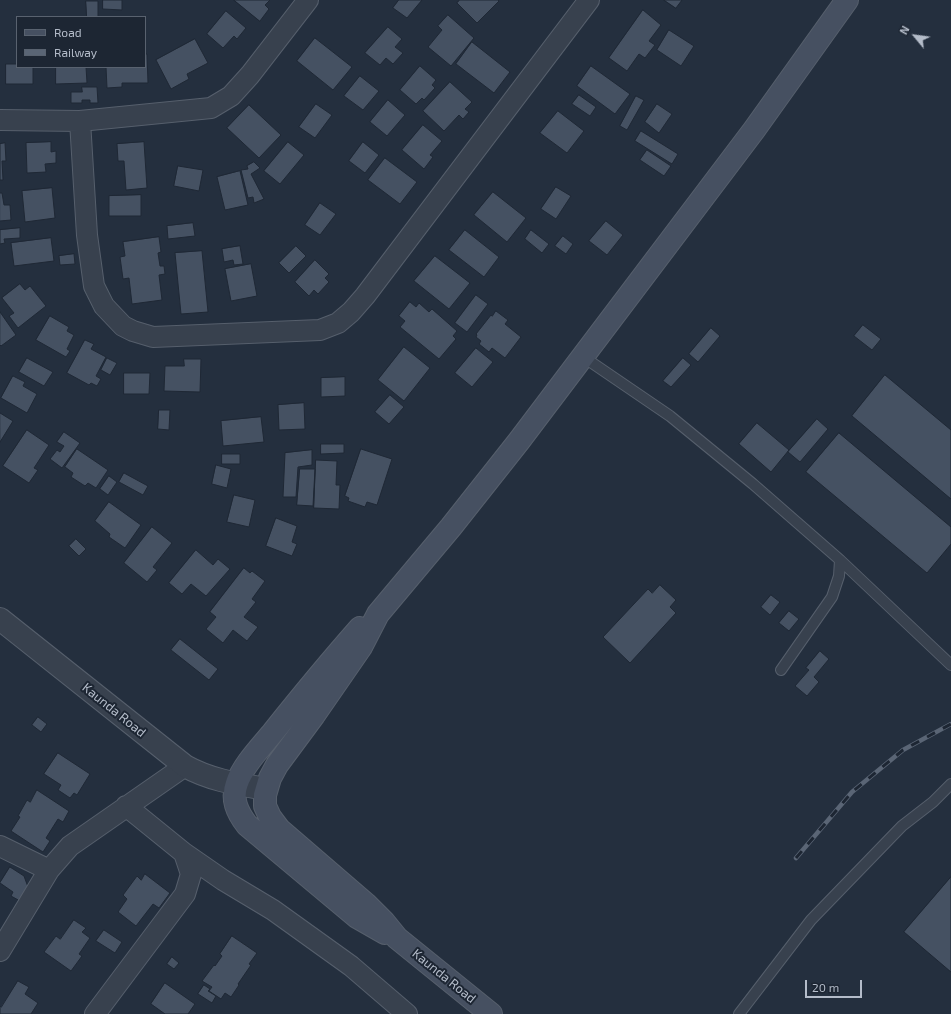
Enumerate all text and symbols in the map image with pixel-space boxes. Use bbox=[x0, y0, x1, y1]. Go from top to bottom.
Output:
legend bbox=[16, 16, 146, 68]
north arrow bbox=[895, 16, 935, 56]
text: N bbox=[896, 23, 912, 37]
text: Road bbox=[54, 25, 82, 39]
text: Railway bbox=[54, 45, 97, 59]
street label: Kaunda Road bbox=[79, 680, 149, 740]
street label: Kaunda Road bbox=[409, 946, 479, 1006]
scale bar bbox=[807, 972, 864, 998]
text: 20 m bbox=[812, 980, 839, 994]

